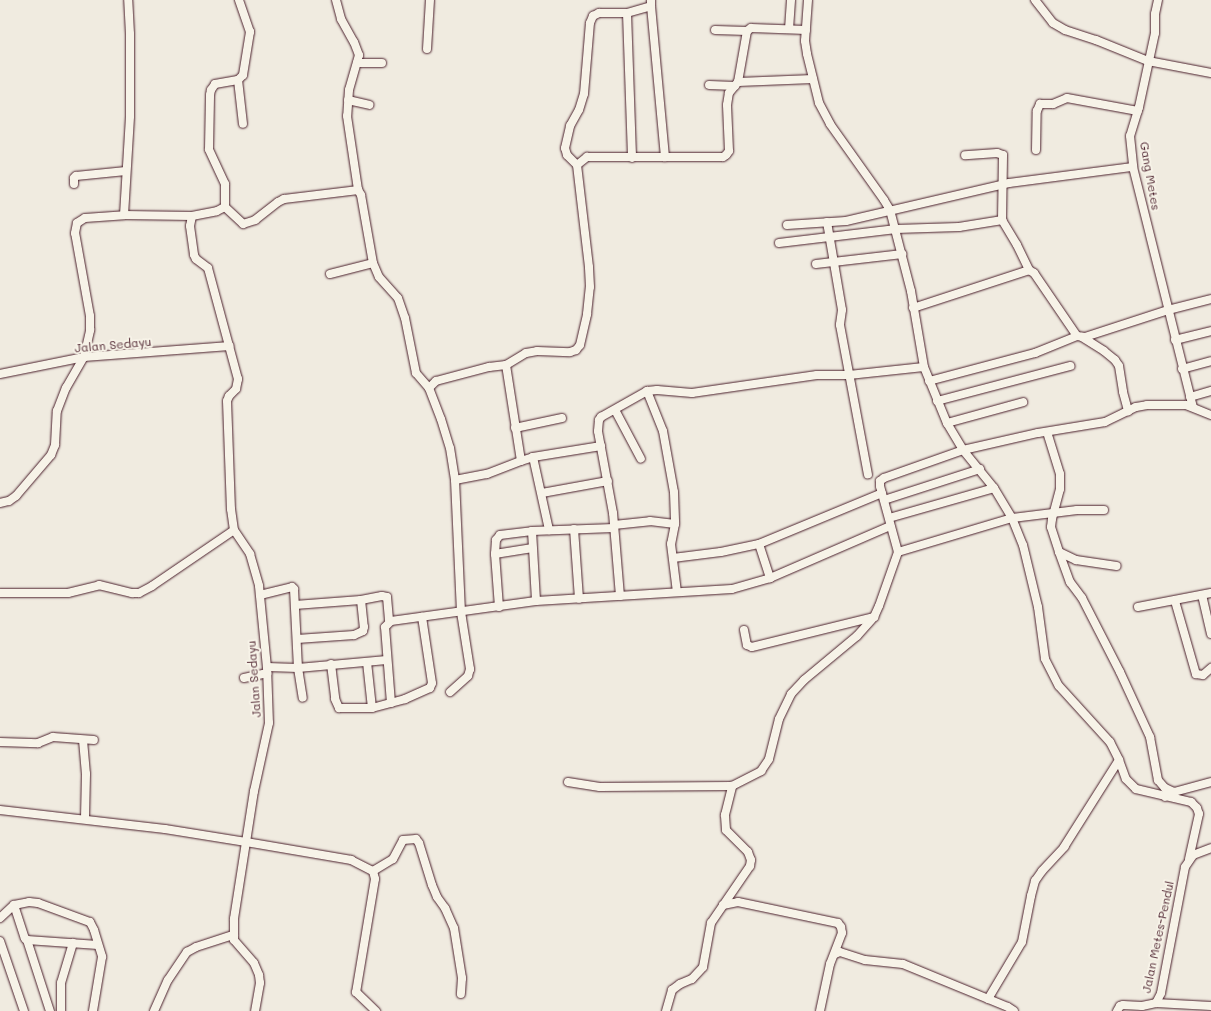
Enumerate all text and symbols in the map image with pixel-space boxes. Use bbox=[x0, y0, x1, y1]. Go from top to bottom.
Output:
street label: Gang Metes bbox=[1137, 141, 1163, 211]
street label: Jalan Sedayu bbox=[74, 334, 152, 356]
street label: Jalan Sedayu bbox=[244, 640, 264, 718]
street label: Jalan Metes-Pendul bbox=[1139, 880, 1177, 994]

